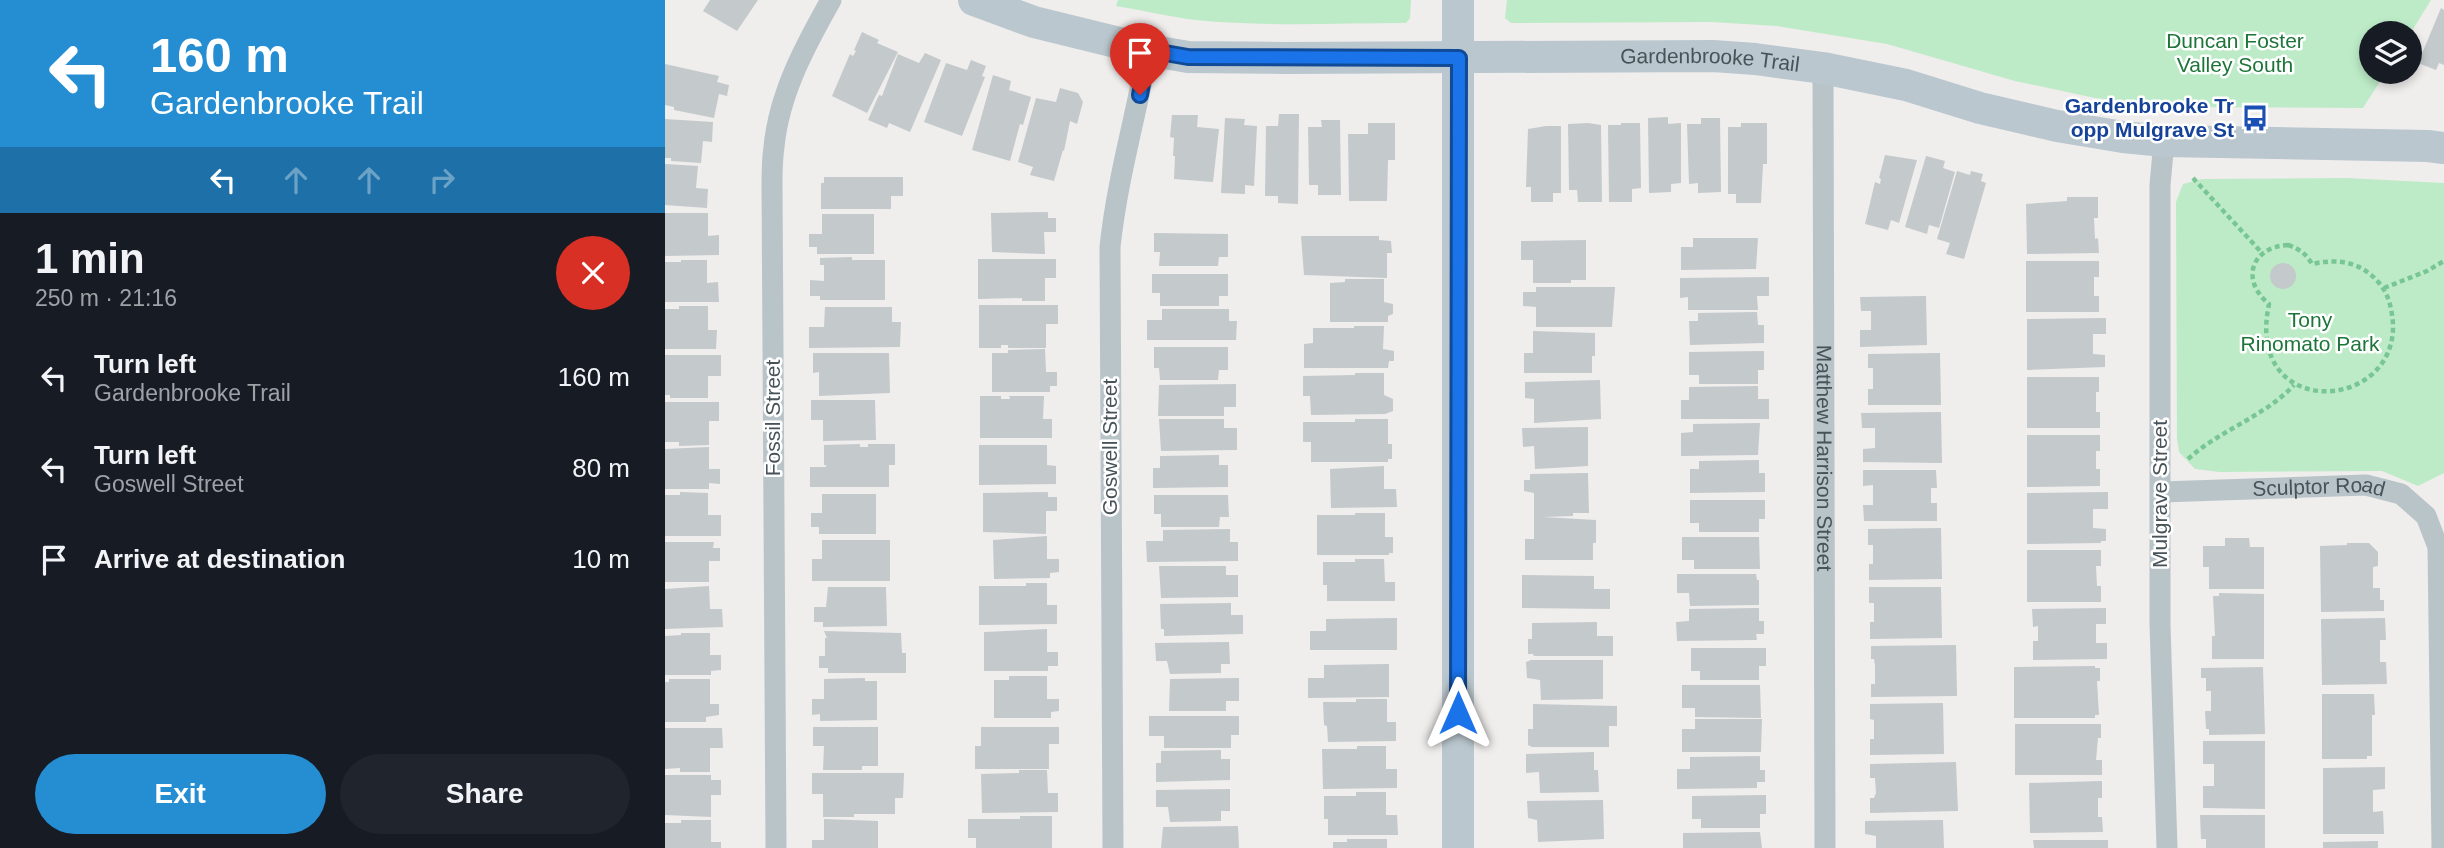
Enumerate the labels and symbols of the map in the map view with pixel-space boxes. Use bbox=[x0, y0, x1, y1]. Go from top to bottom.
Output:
pin bbox=[1110, 23, 1170, 95]
park label: Duncan Foster Valley South bbox=[2166, 29, 2304, 76]
street label: Gardenbrooke Trail bbox=[1620, 44, 1801, 76]
place label: Gardenbrooke Tr opp Mulgrave St bbox=[2065, 94, 2234, 141]
bus stop icon: Gardenbrooke Tr opp Mulgrave St bbox=[2240, 103, 2270, 133]
park label: Tony Rinomato Park bbox=[2241, 308, 2380, 355]
street label: Matthew Harrison Street bbox=[1813, 345, 1836, 571]
street label: Fossil Street bbox=[761, 359, 784, 476]
street label: Goswell Street bbox=[1098, 379, 1121, 515]
street label: Mulgrave Street bbox=[2148, 420, 2171, 568]
street label: Sculptor Road bbox=[2252, 472, 2388, 501]
position arrow bbox=[1421, 676, 1495, 750]

